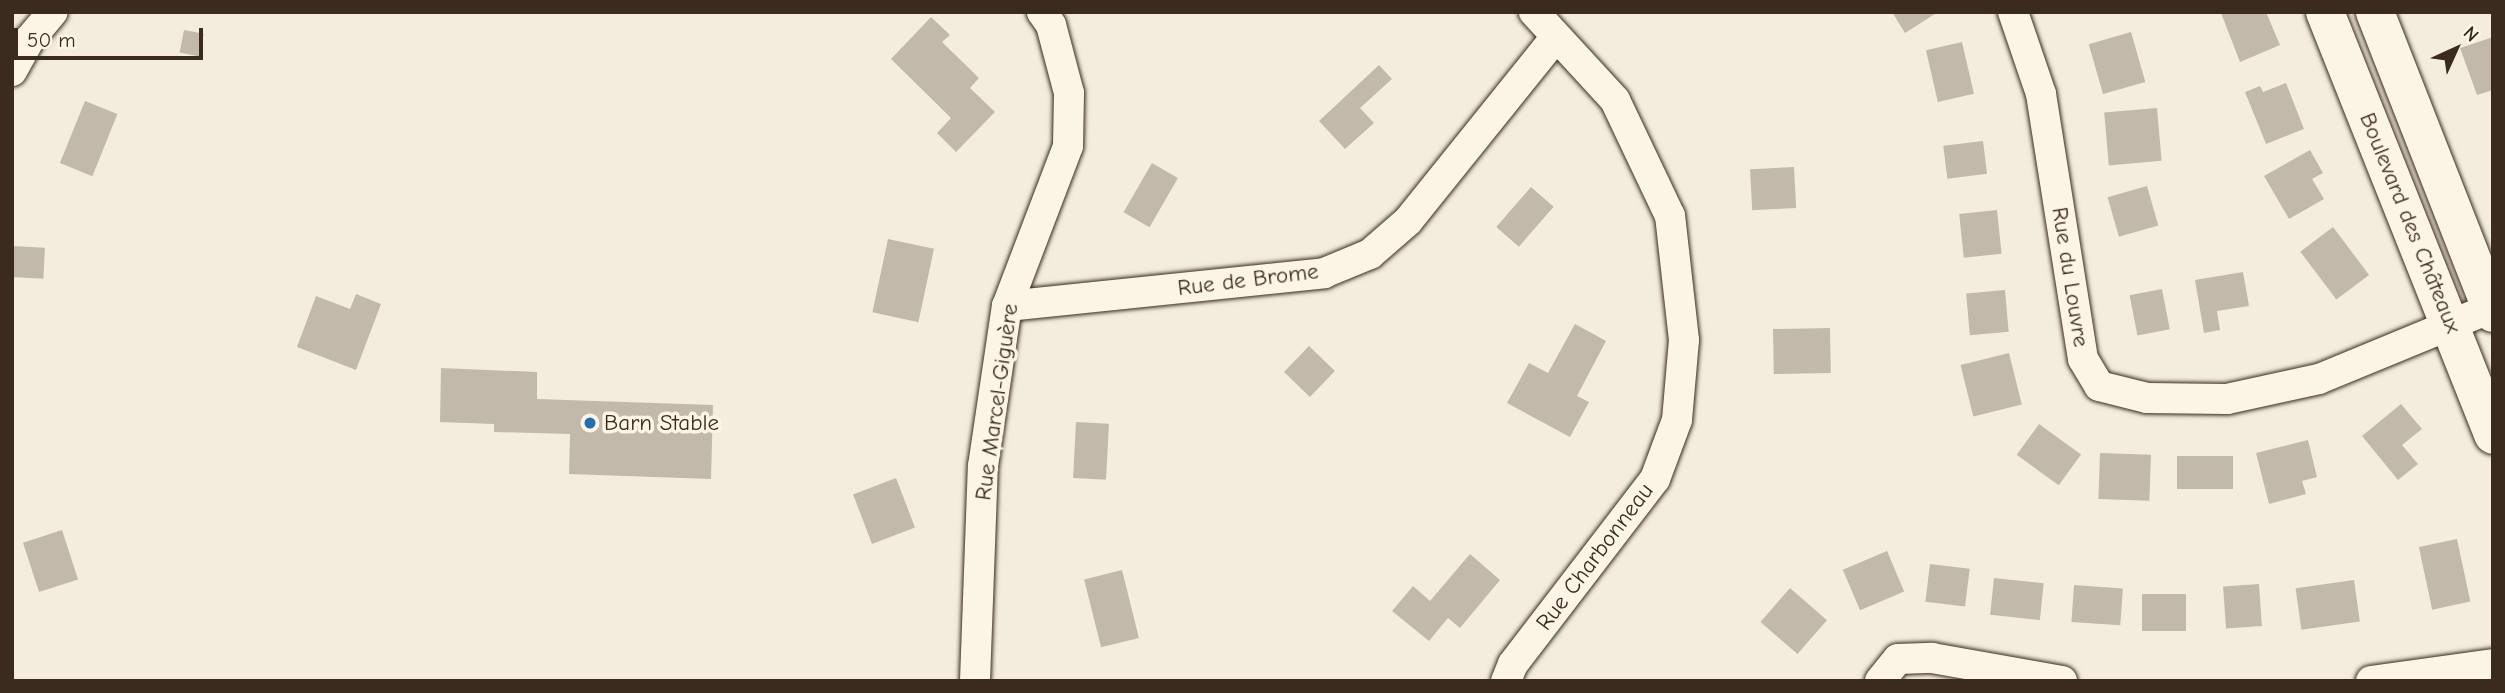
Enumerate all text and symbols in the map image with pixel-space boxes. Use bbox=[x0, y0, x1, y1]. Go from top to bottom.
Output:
scale bar bbox=[18, 14, 206, 58]
north arrow bbox=[2421, 14, 2491, 84]
text: N bbox=[2459, 22, 2483, 46]
text: 50 m bbox=[27, 28, 76, 52]
street label: Boulevard des Châteaux bbox=[2353, 109, 2467, 337]
street label: Rue du Louvre bbox=[2045, 205, 2095, 349]
street label: Rue de Brome bbox=[1176, 258, 1320, 302]
street label: Rue Marcel-Giguère bbox=[970, 302, 1024, 502]
place label: Barn Stable bbox=[604, 409, 719, 437]
marker: Barn Stable bbox=[582, 415, 598, 431]
street label: Rue Charbonneau bbox=[1531, 478, 1659, 636]

